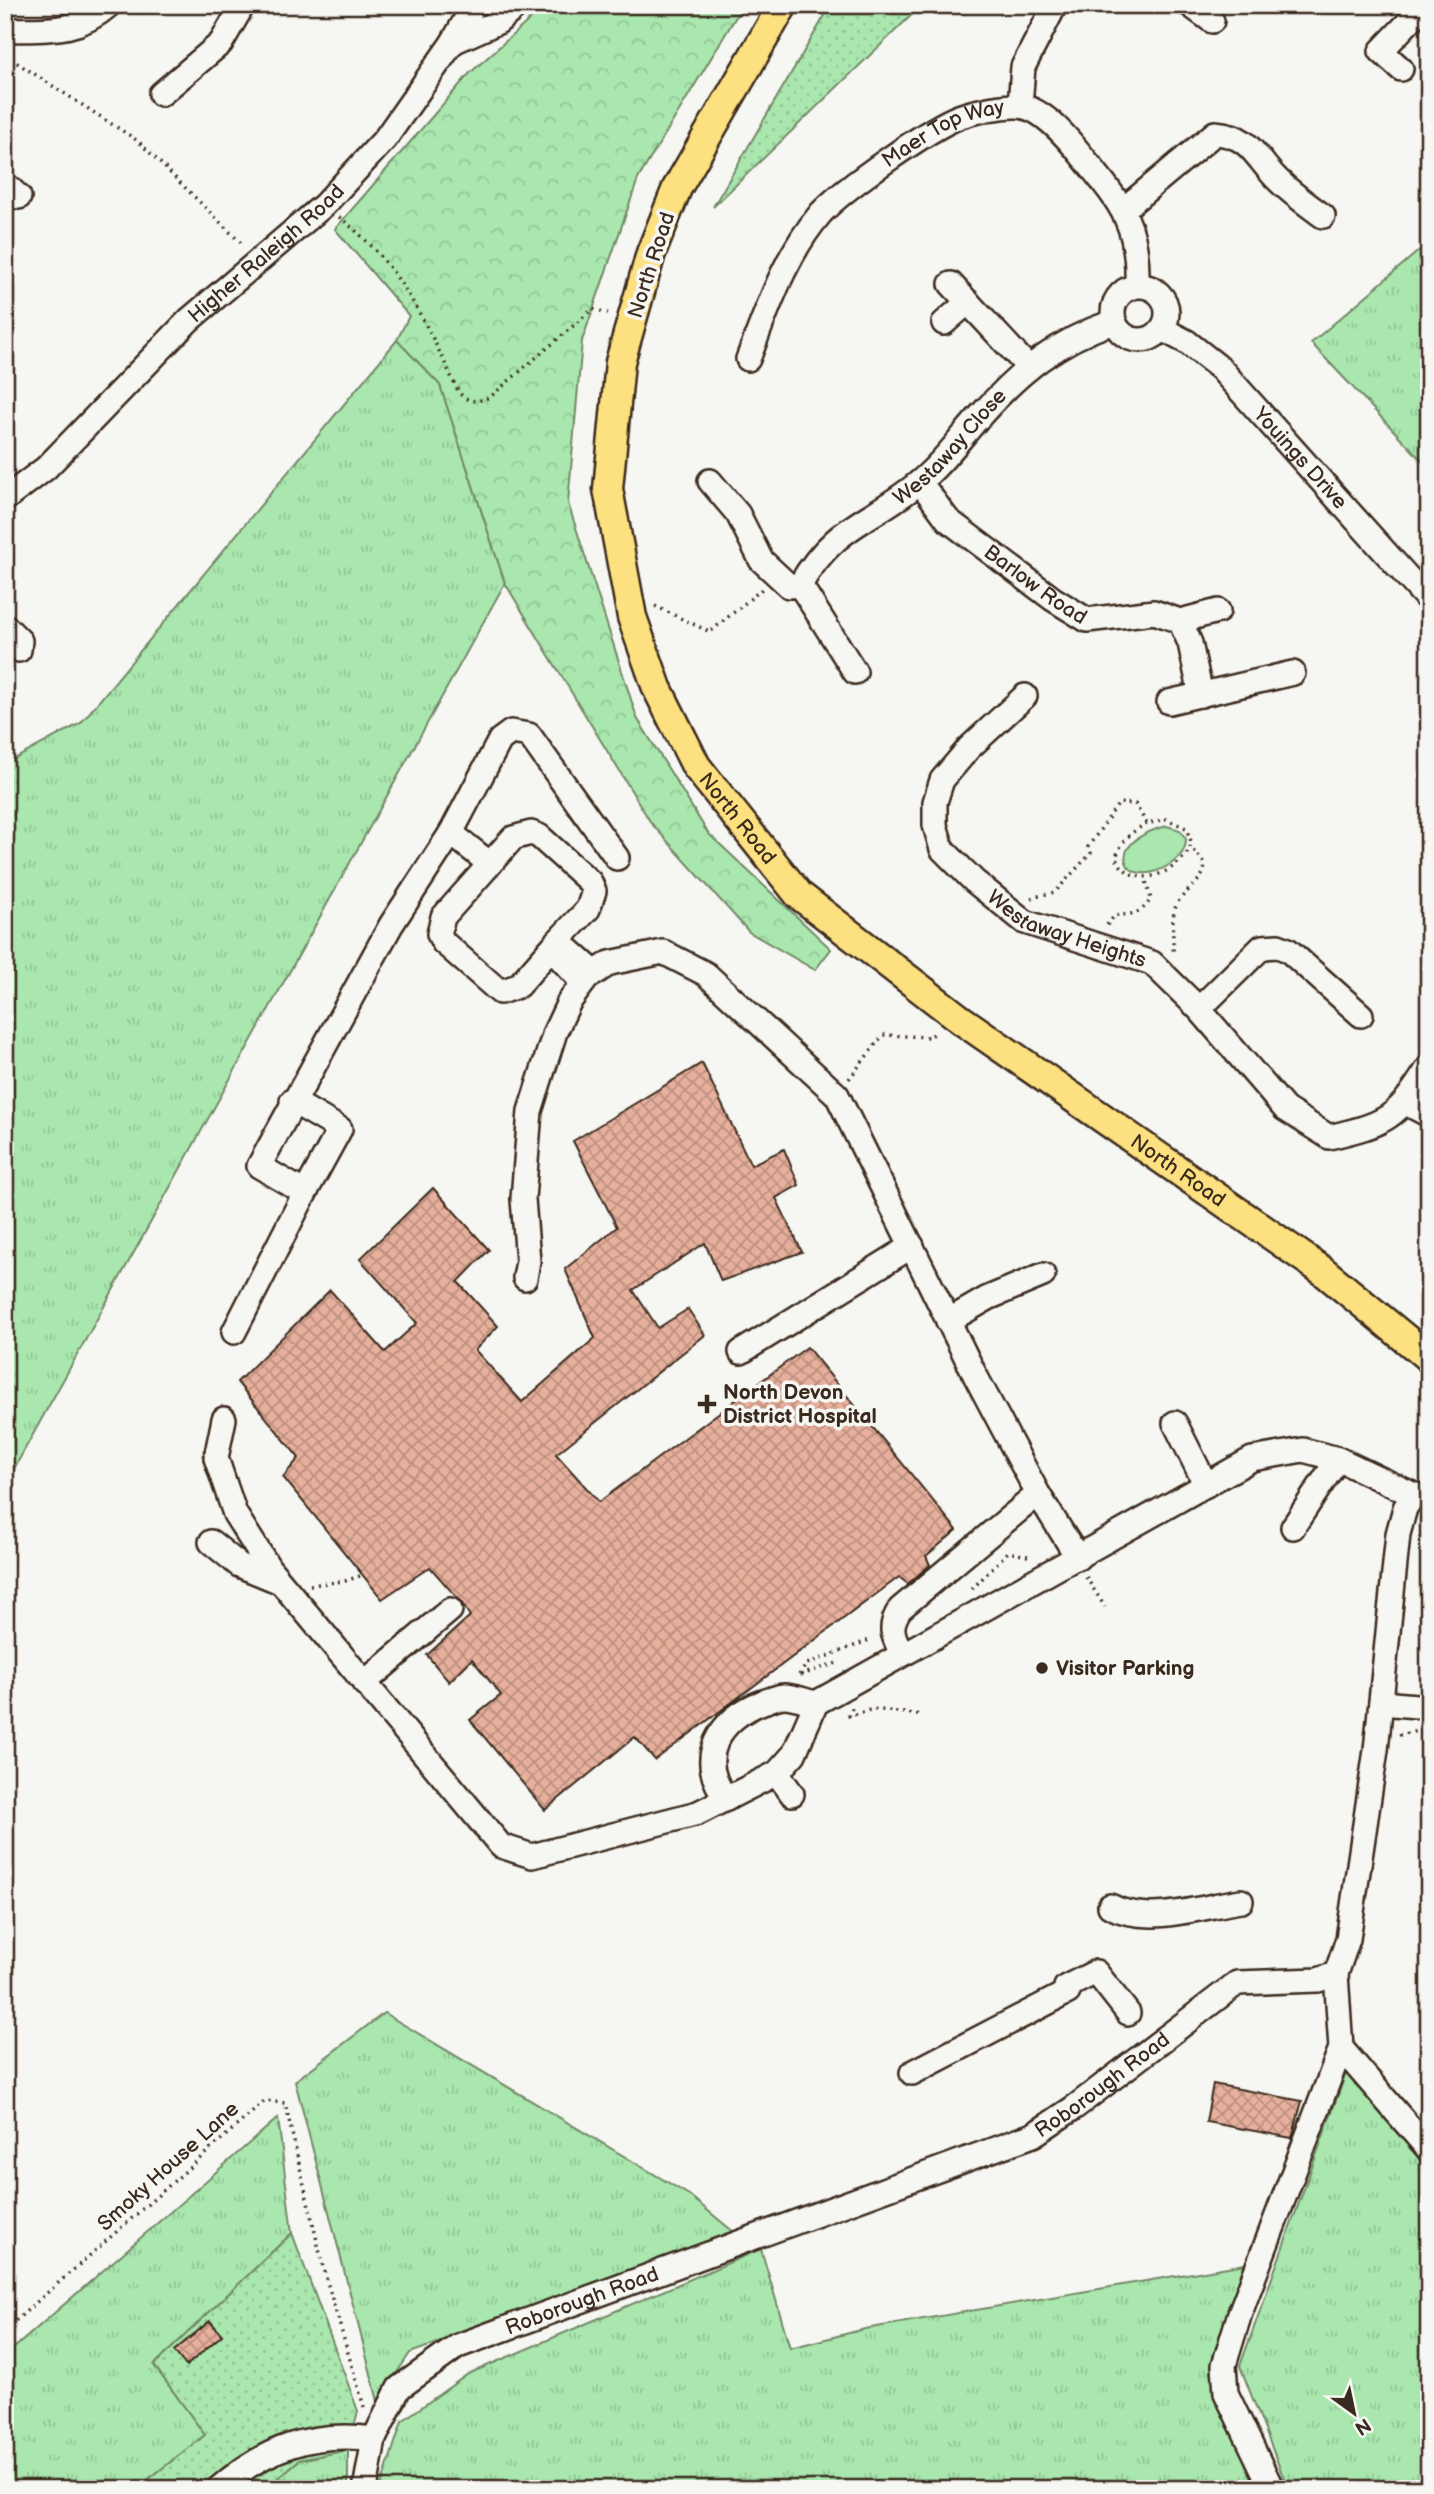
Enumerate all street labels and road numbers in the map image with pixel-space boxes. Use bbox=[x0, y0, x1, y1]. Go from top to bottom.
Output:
street label: Maer Top Way bbox=[877, 95, 1006, 173]
street label: Higher Raleigh Road bbox=[183, 179, 350, 328]
street label: North Road bbox=[623, 209, 680, 321]
street label: Westaway Close bbox=[889, 384, 1012, 511]
street label: Youings Drive bbox=[1247, 401, 1352, 514]
street label: Barlow Road bbox=[979, 540, 1091, 630]
street label: North Road bbox=[693, 768, 781, 869]
street label: Westaway Heights bbox=[982, 885, 1149, 973]
street label: North Road bbox=[1126, 1129, 1230, 1213]
street label: Roborough Road bbox=[1030, 2027, 1175, 2143]
street label: Smoky House Lane bbox=[93, 2096, 244, 2236]
street label: Roborough Road bbox=[502, 2261, 662, 2341]

